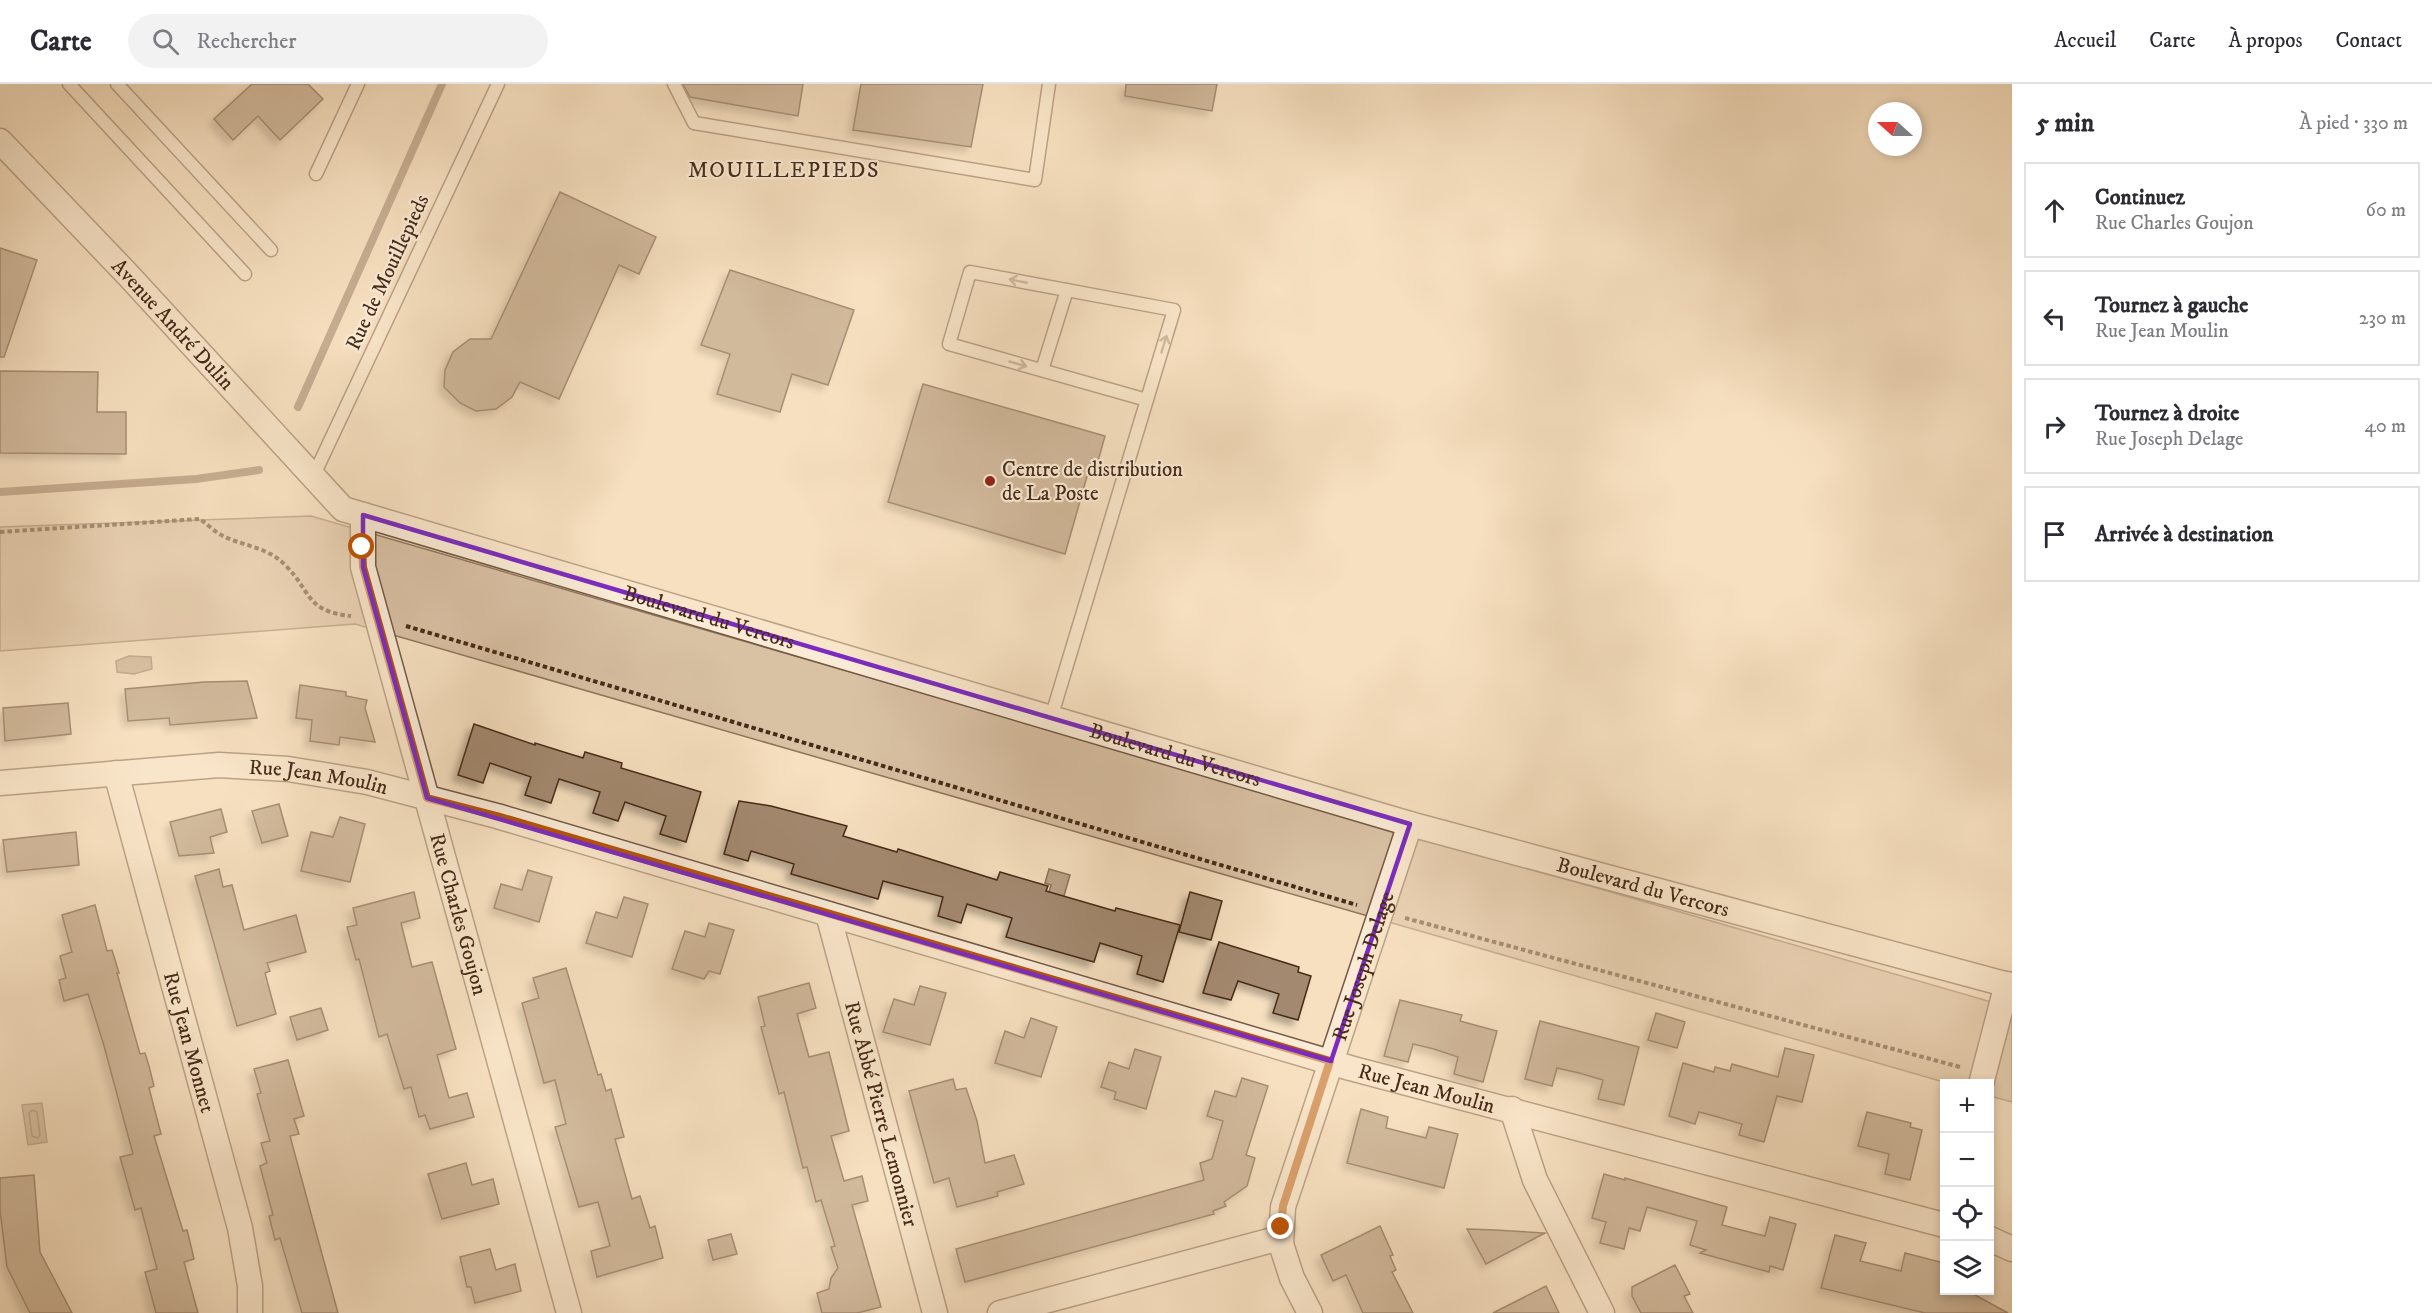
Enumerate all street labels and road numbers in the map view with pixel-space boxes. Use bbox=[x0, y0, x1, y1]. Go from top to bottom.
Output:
street label: Rue de Mouillepieds bbox=[340, 190, 435, 355]
street label: Avenue André Dulin bbox=[105, 254, 239, 396]
street label: Boulevard du Vercors bbox=[620, 581, 798, 656]
street label: Boulevard du Vercors bbox=[1086, 718, 1264, 793]
street label: Rue Jean Moulin bbox=[248, 755, 391, 801]
street label: Rue Charles Goujon bbox=[423, 830, 493, 998]
street label: Boulevard du Vercors bbox=[1554, 852, 1732, 923]
street label: Rue Joseph Delage bbox=[1327, 888, 1401, 1044]
street label: Rue Jean Monnet bbox=[157, 969, 220, 1116]
street label: Rue Abbé Pierre Lemonnier bbox=[838, 999, 923, 1230]
street label: Rue Jean Moulin bbox=[1355, 1059, 1498, 1120]

